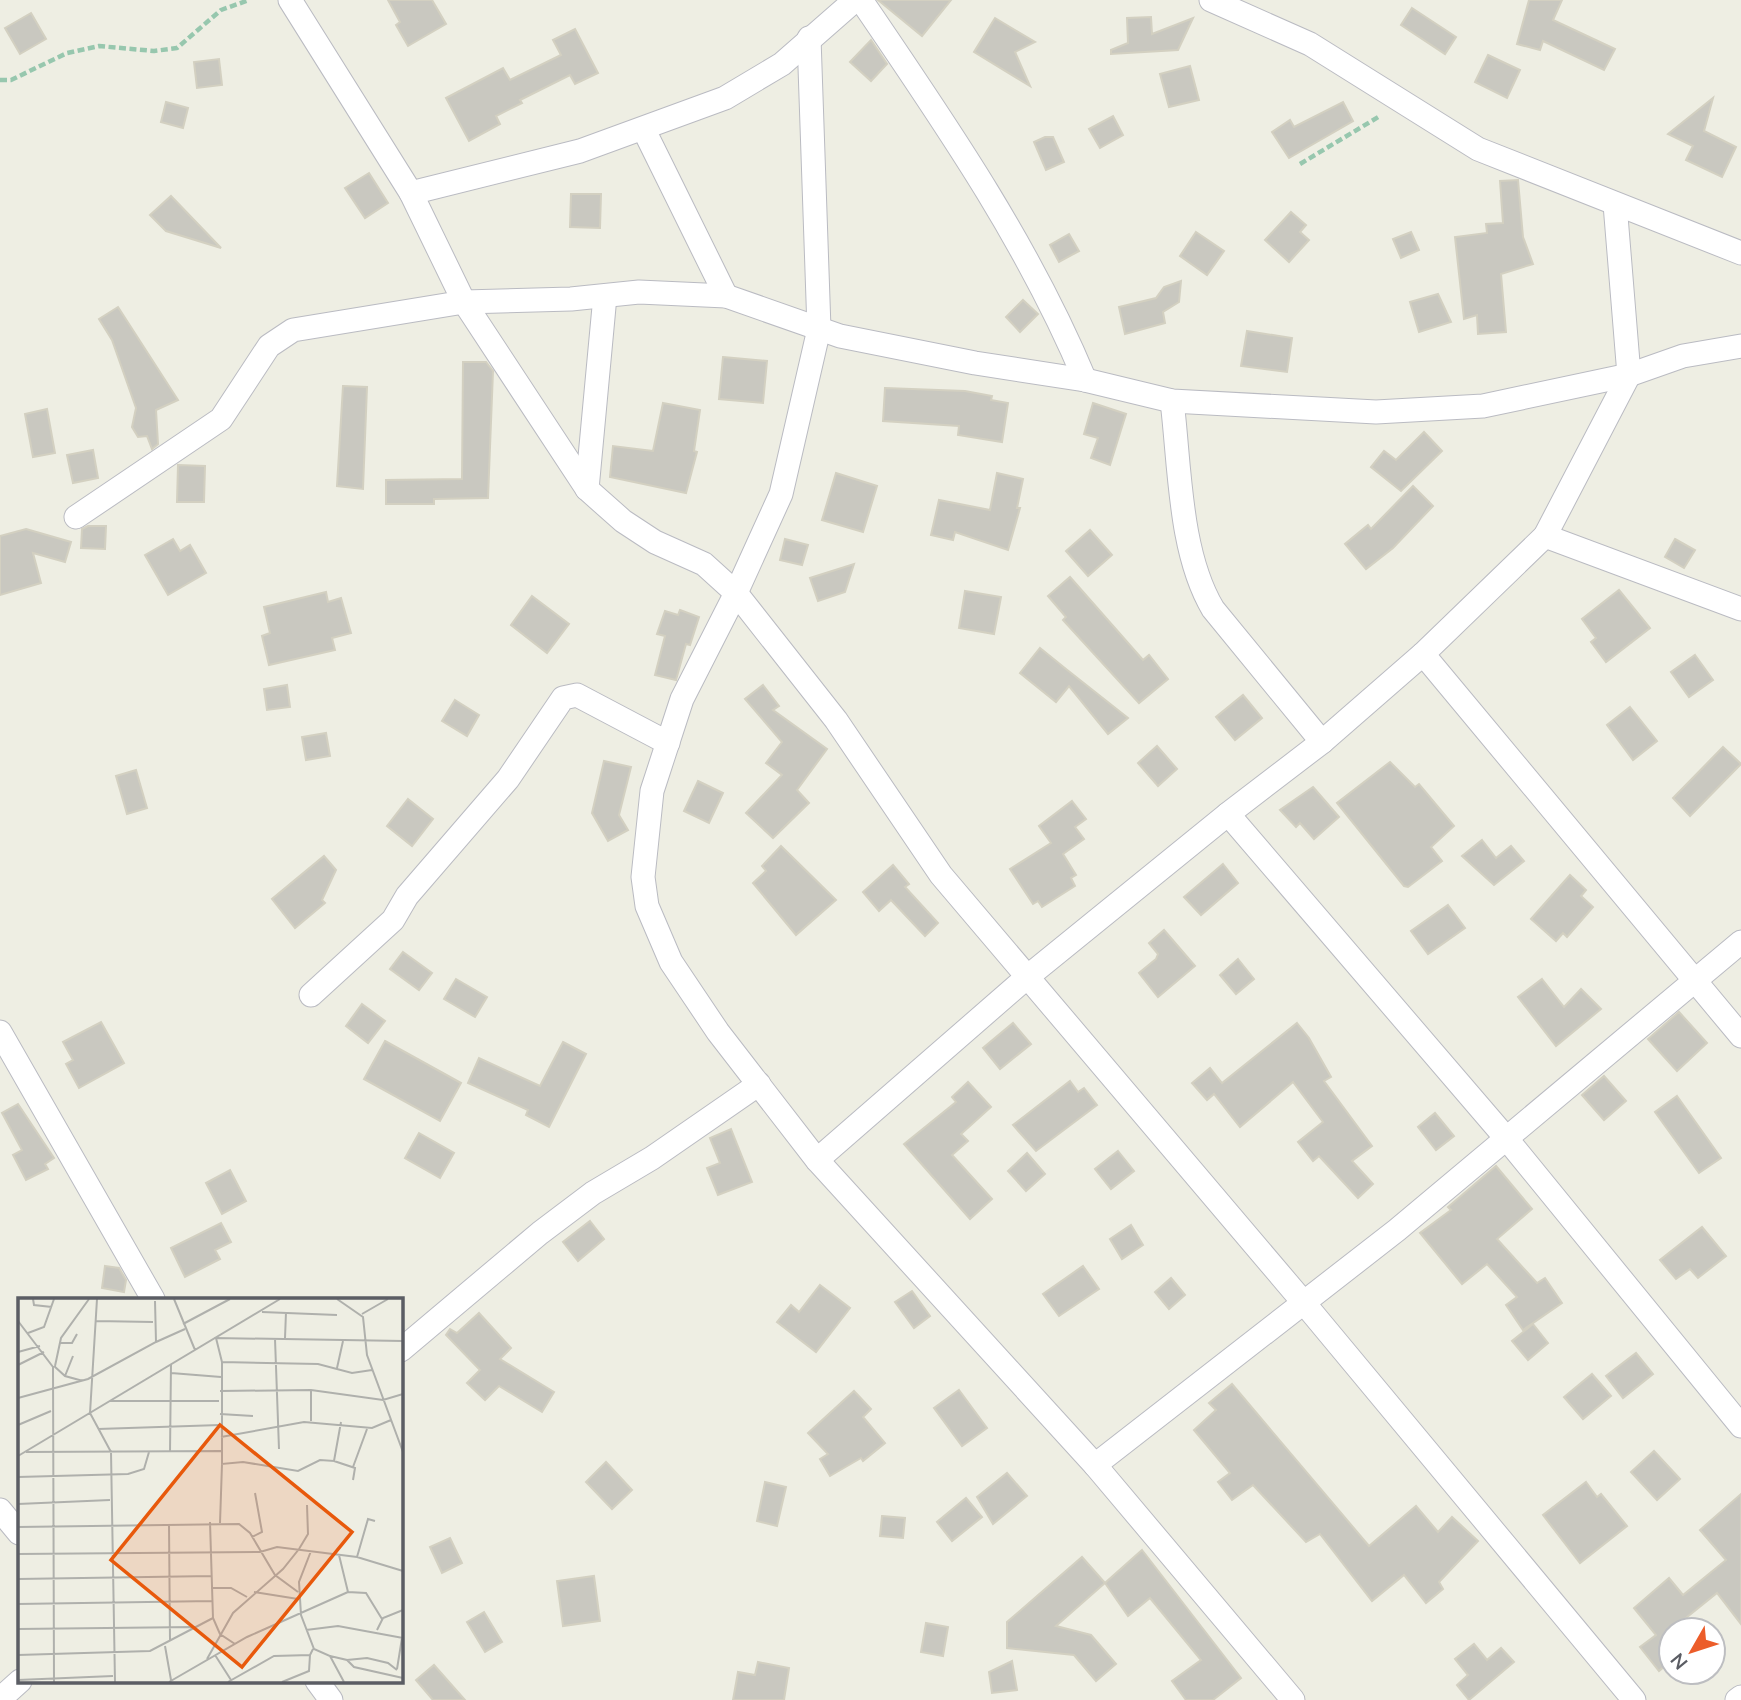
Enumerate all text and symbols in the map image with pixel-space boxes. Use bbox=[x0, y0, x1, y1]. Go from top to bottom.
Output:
inset map bbox=[18, 1298, 402, 1682]
north arrow bbox=[1657, 1616, 1727, 1686]
text: N bbox=[1665, 1649, 1693, 1675]

